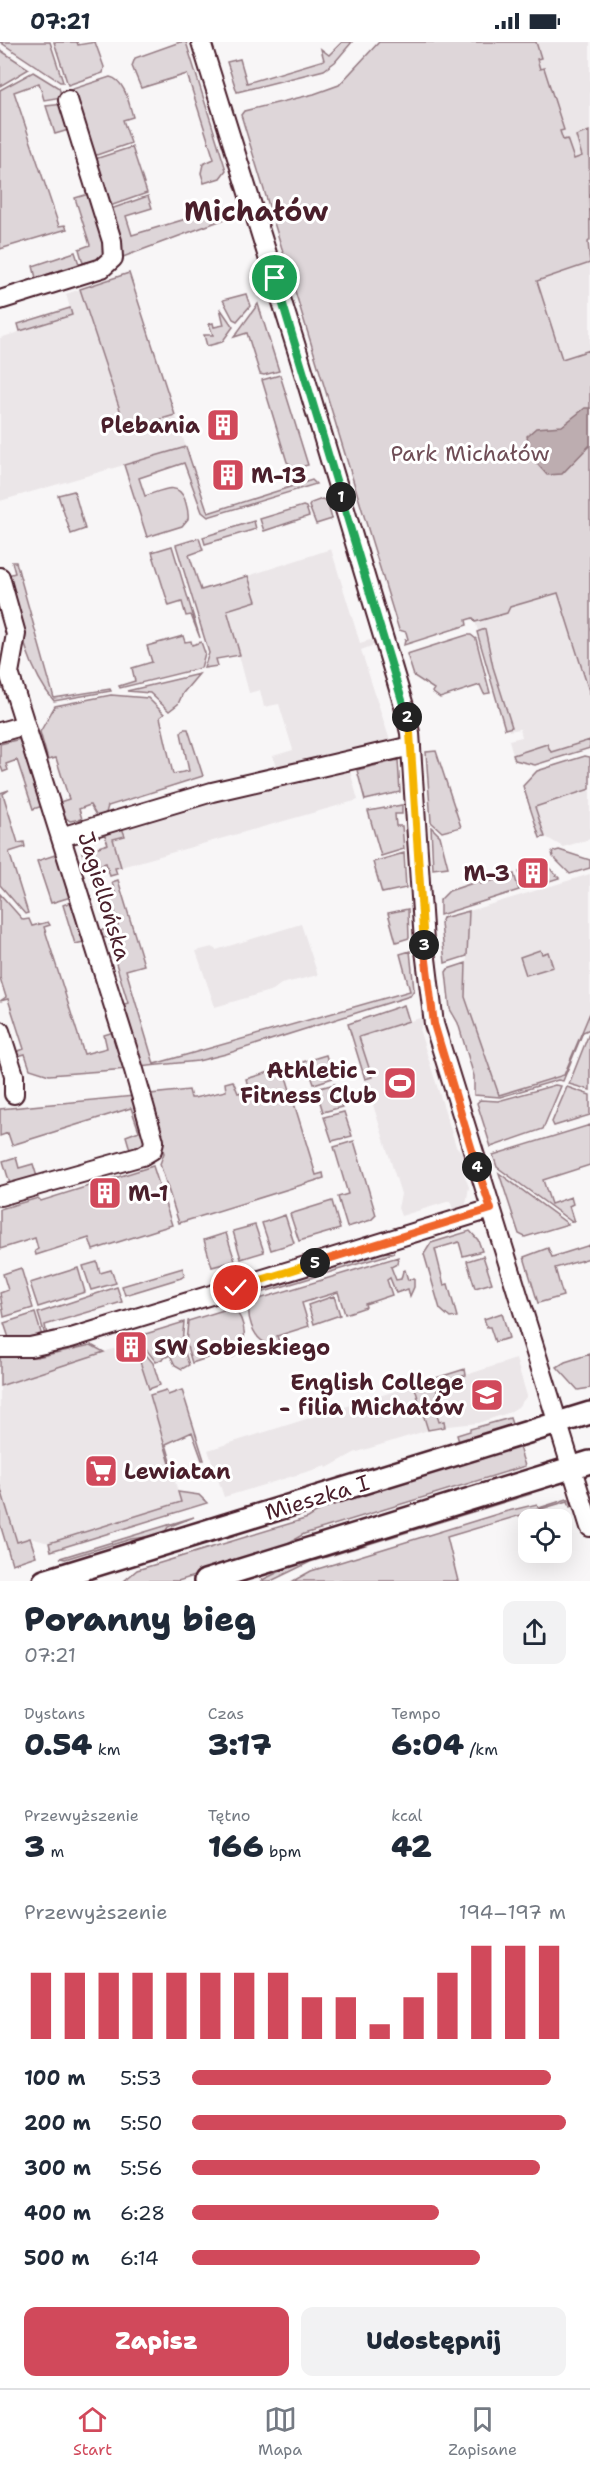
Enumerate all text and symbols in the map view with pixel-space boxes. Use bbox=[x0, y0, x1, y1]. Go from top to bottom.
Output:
text: 07:21 bbox=[30, 7, 91, 36]
district label: Michałów bbox=[184, 192, 329, 230]
pin bbox=[249, 252, 300, 303]
icon: arrive bbox=[258, 261, 291, 294]
building icon: Plebania bbox=[205, 407, 241, 443]
place label: Plebania bbox=[101, 411, 200, 440]
park label: Park Michałów bbox=[390, 439, 550, 468]
building icon: M-13 bbox=[210, 457, 246, 493]
place label: M-13 bbox=[251, 461, 307, 490]
pin: 1 bbox=[326, 482, 356, 512]
text: 1 bbox=[337, 486, 345, 507]
pin: 2 bbox=[392, 702, 422, 732]
text: 2 bbox=[401, 706, 413, 727]
street label: Jagiellońska bbox=[71, 828, 138, 964]
building icon: M-3 bbox=[515, 855, 551, 891]
place label: M-3 bbox=[463, 859, 510, 888]
pin: 3 bbox=[409, 930, 439, 960]
text: 3 bbox=[418, 934, 430, 955]
place label: Athletic - Fitness Club bbox=[240, 1056, 377, 1110]
sports icon: Athletic - Fitness Club bbox=[382, 1065, 418, 1101]
pin: 4 bbox=[462, 1152, 492, 1182]
text: 4 bbox=[471, 1156, 483, 1177]
building icon: M-1 bbox=[87, 1175, 123, 1211]
place label: M-1 bbox=[128, 1179, 169, 1208]
pin: 5 bbox=[300, 1248, 330, 1278]
text: 5 bbox=[310, 1252, 320, 1273]
pin bbox=[210, 1262, 261, 1313]
icon: check bbox=[219, 1271, 252, 1304]
building icon: SW Sobieskiego bbox=[113, 1329, 149, 1365]
place label: SW Sobieskiego bbox=[154, 1333, 330, 1362]
place label: English College - filia Michałów bbox=[279, 1368, 464, 1422]
school or university icon: English College - filia Michałów bbox=[469, 1377, 505, 1413]
supermarket icon: Lewiatan bbox=[83, 1453, 119, 1489]
place label: Lewiatan bbox=[124, 1457, 231, 1486]
street label: Mieszka I bbox=[261, 1468, 373, 1527]
map controls bbox=[518, 1509, 572, 1563]
button: locate bbox=[518, 1509, 572, 1563]
text: Poranny bieg bbox=[24, 1597, 256, 1642]
button: share bbox=[503, 1601, 566, 1664]
text: 07:21 bbox=[24, 1642, 76, 1668]
text: Dystans bbox=[24, 1703, 85, 1724]
text: Czas bbox=[208, 1703, 244, 1724]
text: Tempo bbox=[391, 1703, 441, 1724]
text: 0.54 bbox=[24, 1724, 92, 1765]
text: 3:17 bbox=[208, 1724, 272, 1765]
text: 6:04 bbox=[391, 1724, 464, 1765]
text: km bbox=[92, 1739, 120, 1760]
text: /km bbox=[464, 1739, 498, 1760]
text: Przewyższenie bbox=[24, 1805, 139, 1826]
text: Tętno bbox=[208, 1805, 251, 1826]
text: kcal bbox=[391, 1805, 422, 1826]
text: 3 bbox=[24, 1826, 45, 1867]
text: 166 bbox=[208, 1826, 264, 1867]
text: 42 bbox=[391, 1826, 432, 1867]
text: m bbox=[45, 1841, 64, 1862]
text: bpm bbox=[264, 1841, 301, 1862]
text: Przewyższenie bbox=[24, 1899, 168, 1925]
text: 194–197 m bbox=[459, 1899, 566, 1925]
text: 100 m bbox=[24, 2065, 86, 2091]
text: 5:53 bbox=[120, 2065, 162, 2091]
text: 200 m bbox=[24, 2110, 91, 2136]
text: 5:50 bbox=[120, 2110, 163, 2136]
text: 300 m bbox=[24, 2155, 91, 2181]
text: 5:56 bbox=[120, 2155, 163, 2181]
text: 400 m bbox=[24, 2200, 91, 2226]
text: 6:28 bbox=[120, 2200, 165, 2226]
text: 500 m bbox=[24, 2245, 90, 2271]
text: 6:14 bbox=[120, 2245, 159, 2271]
button: Zapisz bbox=[24, 2307, 289, 2376]
button: Udostępnij bbox=[301, 2307, 566, 2376]
tab: Start bbox=[73, 2403, 112, 2460]
tab: Mapa bbox=[258, 2403, 302, 2460]
tab: Zapisane bbox=[448, 2403, 517, 2460]

